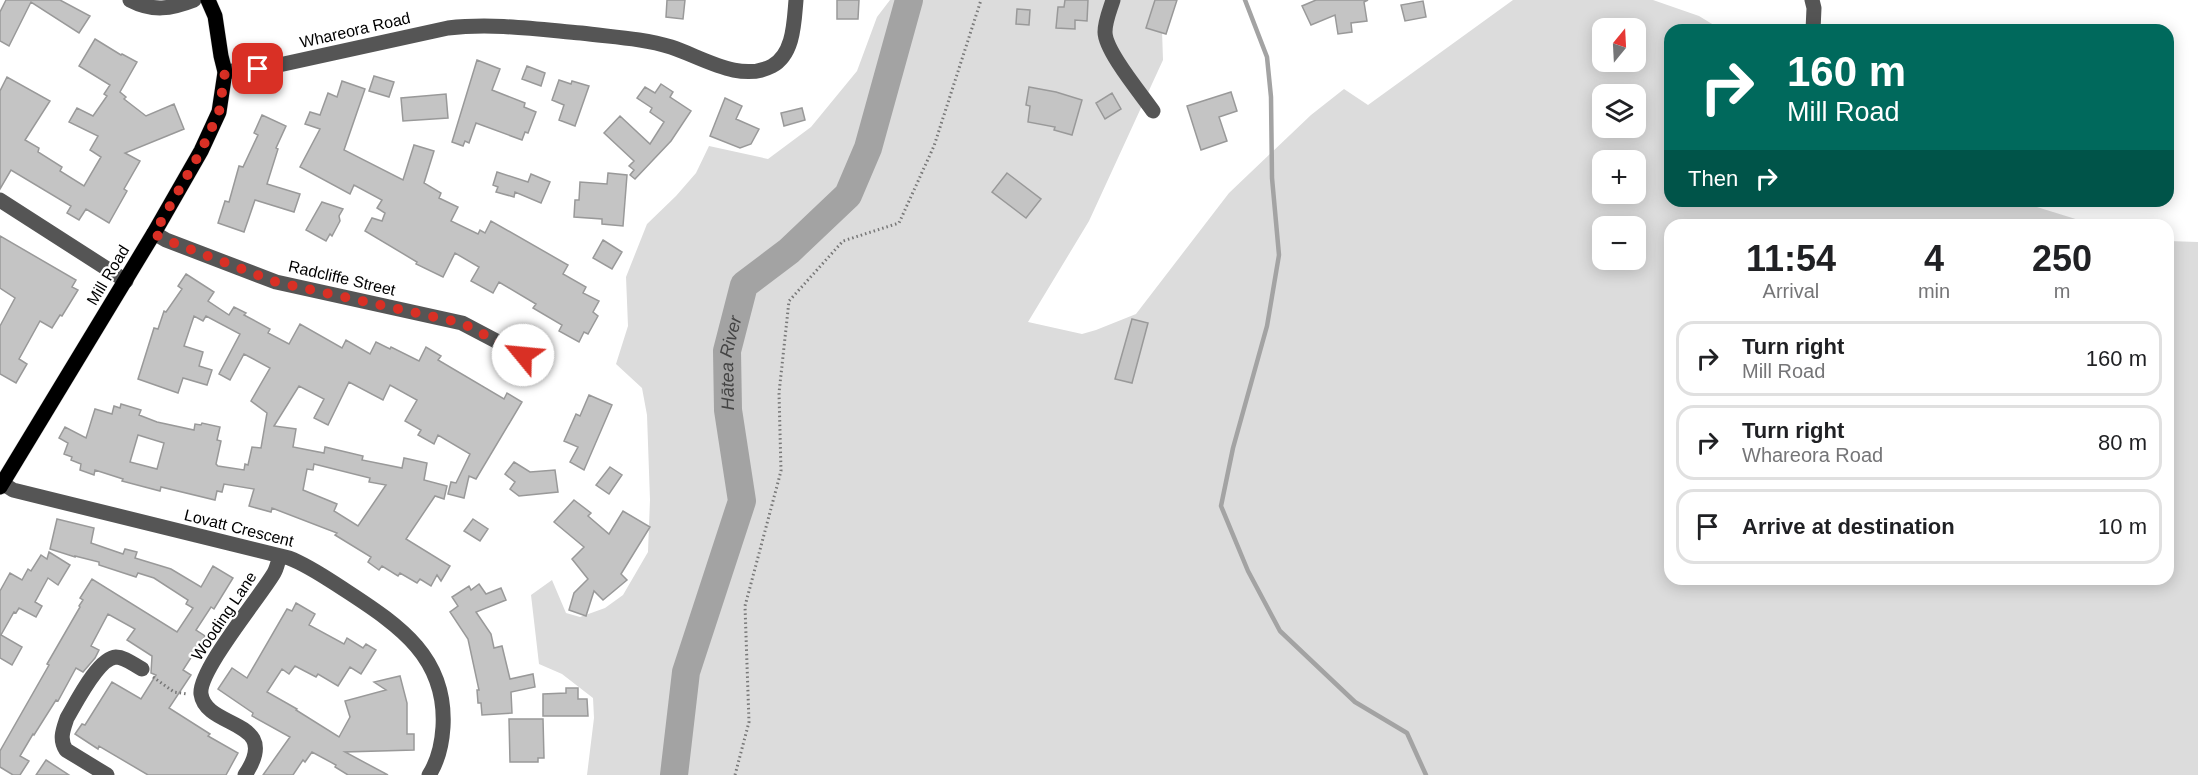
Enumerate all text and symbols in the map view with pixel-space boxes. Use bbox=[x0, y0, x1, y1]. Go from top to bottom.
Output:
street label: Whareora Road bbox=[298, 9, 412, 51]
north arrow bbox=[1592, 18, 1646, 72]
map controls bbox=[1592, 18, 1646, 270]
pin bbox=[232, 43, 283, 94]
icon: right bbox=[1688, 48, 1766, 126]
text: 160 m bbox=[1787, 48, 1906, 95]
icon: arrive bbox=[241, 52, 274, 85]
button: layers bbox=[1592, 84, 1646, 138]
text: Mill Road bbox=[1787, 97, 1900, 127]
button: + bbox=[1592, 150, 1646, 204]
icon: right bbox=[1750, 162, 1783, 195]
text: Then bbox=[1688, 166, 1738, 191]
button: − bbox=[1592, 216, 1646, 270]
text: 11:54 bbox=[1746, 238, 1836, 279]
text: 4 bbox=[1924, 238, 1944, 279]
text: 250 bbox=[2032, 238, 2092, 279]
street label: Mill Road bbox=[84, 242, 132, 308]
street label: Radcliffe Street bbox=[287, 257, 398, 299]
text: Arrival bbox=[1763, 280, 1819, 302]
text: min bbox=[1918, 280, 1950, 302]
text: m bbox=[2054, 280, 2070, 302]
water label: Hātea River bbox=[716, 313, 746, 410]
position arrow bbox=[491, 323, 555, 387]
text: Turn right bbox=[1742, 334, 1844, 359]
icon: right bbox=[1691, 342, 1724, 375]
text: 160 m bbox=[2086, 346, 2147, 371]
text: Mill Road bbox=[1742, 360, 1825, 382]
text: Turn right bbox=[1742, 418, 1844, 443]
icon: right bbox=[1691, 426, 1724, 459]
text: 80 m bbox=[2098, 430, 2147, 455]
text: Whareora Road bbox=[1742, 444, 1883, 466]
street label: Lovatt Crescent bbox=[183, 506, 296, 550]
icon: arrive bbox=[1691, 510, 1724, 543]
text: Arrive at destination bbox=[1742, 514, 1955, 539]
text: 10 m bbox=[2098, 514, 2147, 539]
street label: Wooding Lane bbox=[188, 569, 260, 663]

